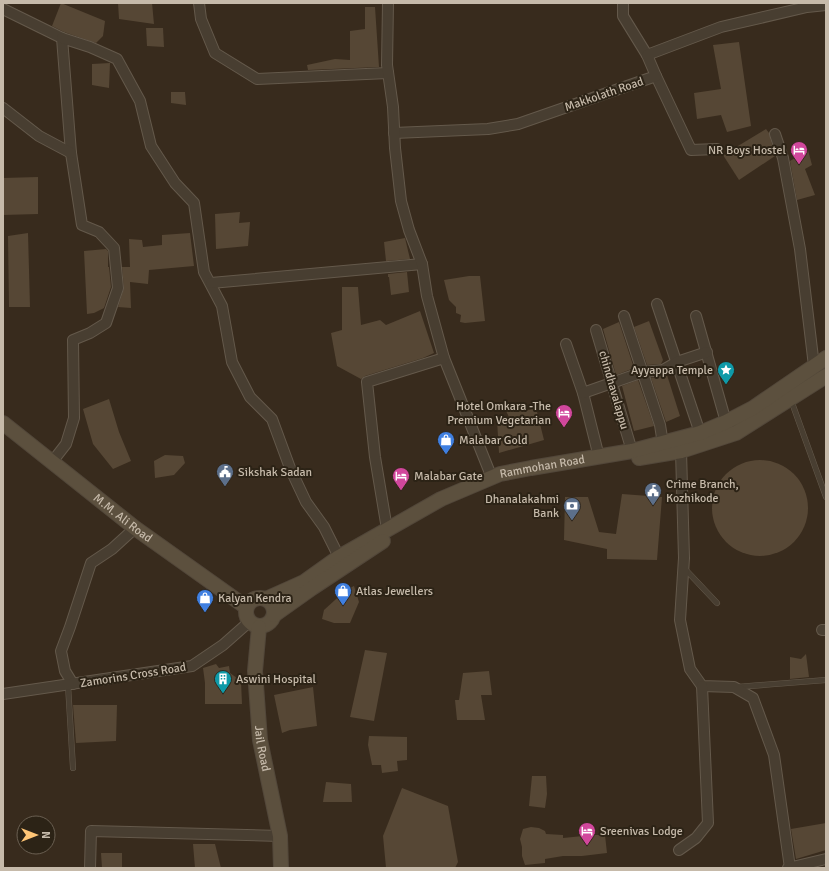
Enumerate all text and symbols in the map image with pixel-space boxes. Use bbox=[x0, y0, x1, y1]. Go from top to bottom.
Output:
street label: Makkolath Road bbox=[563, 74, 646, 115]
hotel icon: NR Boys Hostel bbox=[789, 140, 809, 165]
place label: NR Boys Hostel bbox=[708, 143, 786, 158]
street label: chindhavalappu bbox=[595, 349, 632, 431]
place icon: Ayyappa Temple bbox=[716, 360, 736, 385]
place label: Ayyappa Temple bbox=[631, 363, 713, 378]
place label: Hotel Omkara -The Premium Vegetarian bbox=[447, 399, 551, 428]
hotel icon: Hotel Omkara -The Premium Vegetarian bbox=[554, 403, 574, 428]
shop icon: Malabar Gold bbox=[436, 430, 456, 455]
place label: Malabar Gold bbox=[459, 433, 528, 448]
street label: Rammohan Road bbox=[499, 452, 586, 482]
public building icon: Sikshak Sadan bbox=[215, 462, 235, 487]
place label: Sikshak Sadan bbox=[238, 465, 312, 480]
hotel icon: Malabar Gate bbox=[391, 466, 411, 491]
place label: Malabar Gate bbox=[414, 469, 483, 484]
place label: Crime Branch, Kozhikode bbox=[666, 477, 739, 506]
public building icon: Crime Branch, Kozhikode bbox=[643, 481, 663, 506]
street label: M.M. Ali Road bbox=[90, 491, 155, 546]
place label: Dhanalakahmi Bank bbox=[485, 492, 559, 521]
bank icon: Dhanalakahmi Bank bbox=[562, 496, 582, 521]
shop icon: Atlas Jewellers bbox=[333, 581, 353, 606]
place label: Atlas Jewellers bbox=[356, 584, 433, 599]
shop icon: Kalyan Kendra bbox=[195, 588, 215, 613]
place label: Kalyan Kendra bbox=[218, 591, 292, 606]
street label: Zamorins Cross Road bbox=[79, 660, 187, 691]
building icon: Aswini Hospital bbox=[213, 669, 233, 694]
place label: Aswini Hospital bbox=[236, 672, 317, 687]
street label: Jail Road bbox=[251, 725, 273, 773]
north arrow bbox=[16, 815, 56, 855]
hotel icon: Sreenivas Lodge bbox=[577, 821, 597, 846]
place label: Sreenivas Lodge bbox=[600, 824, 683, 839]
text: N bbox=[39, 831, 52, 839]

